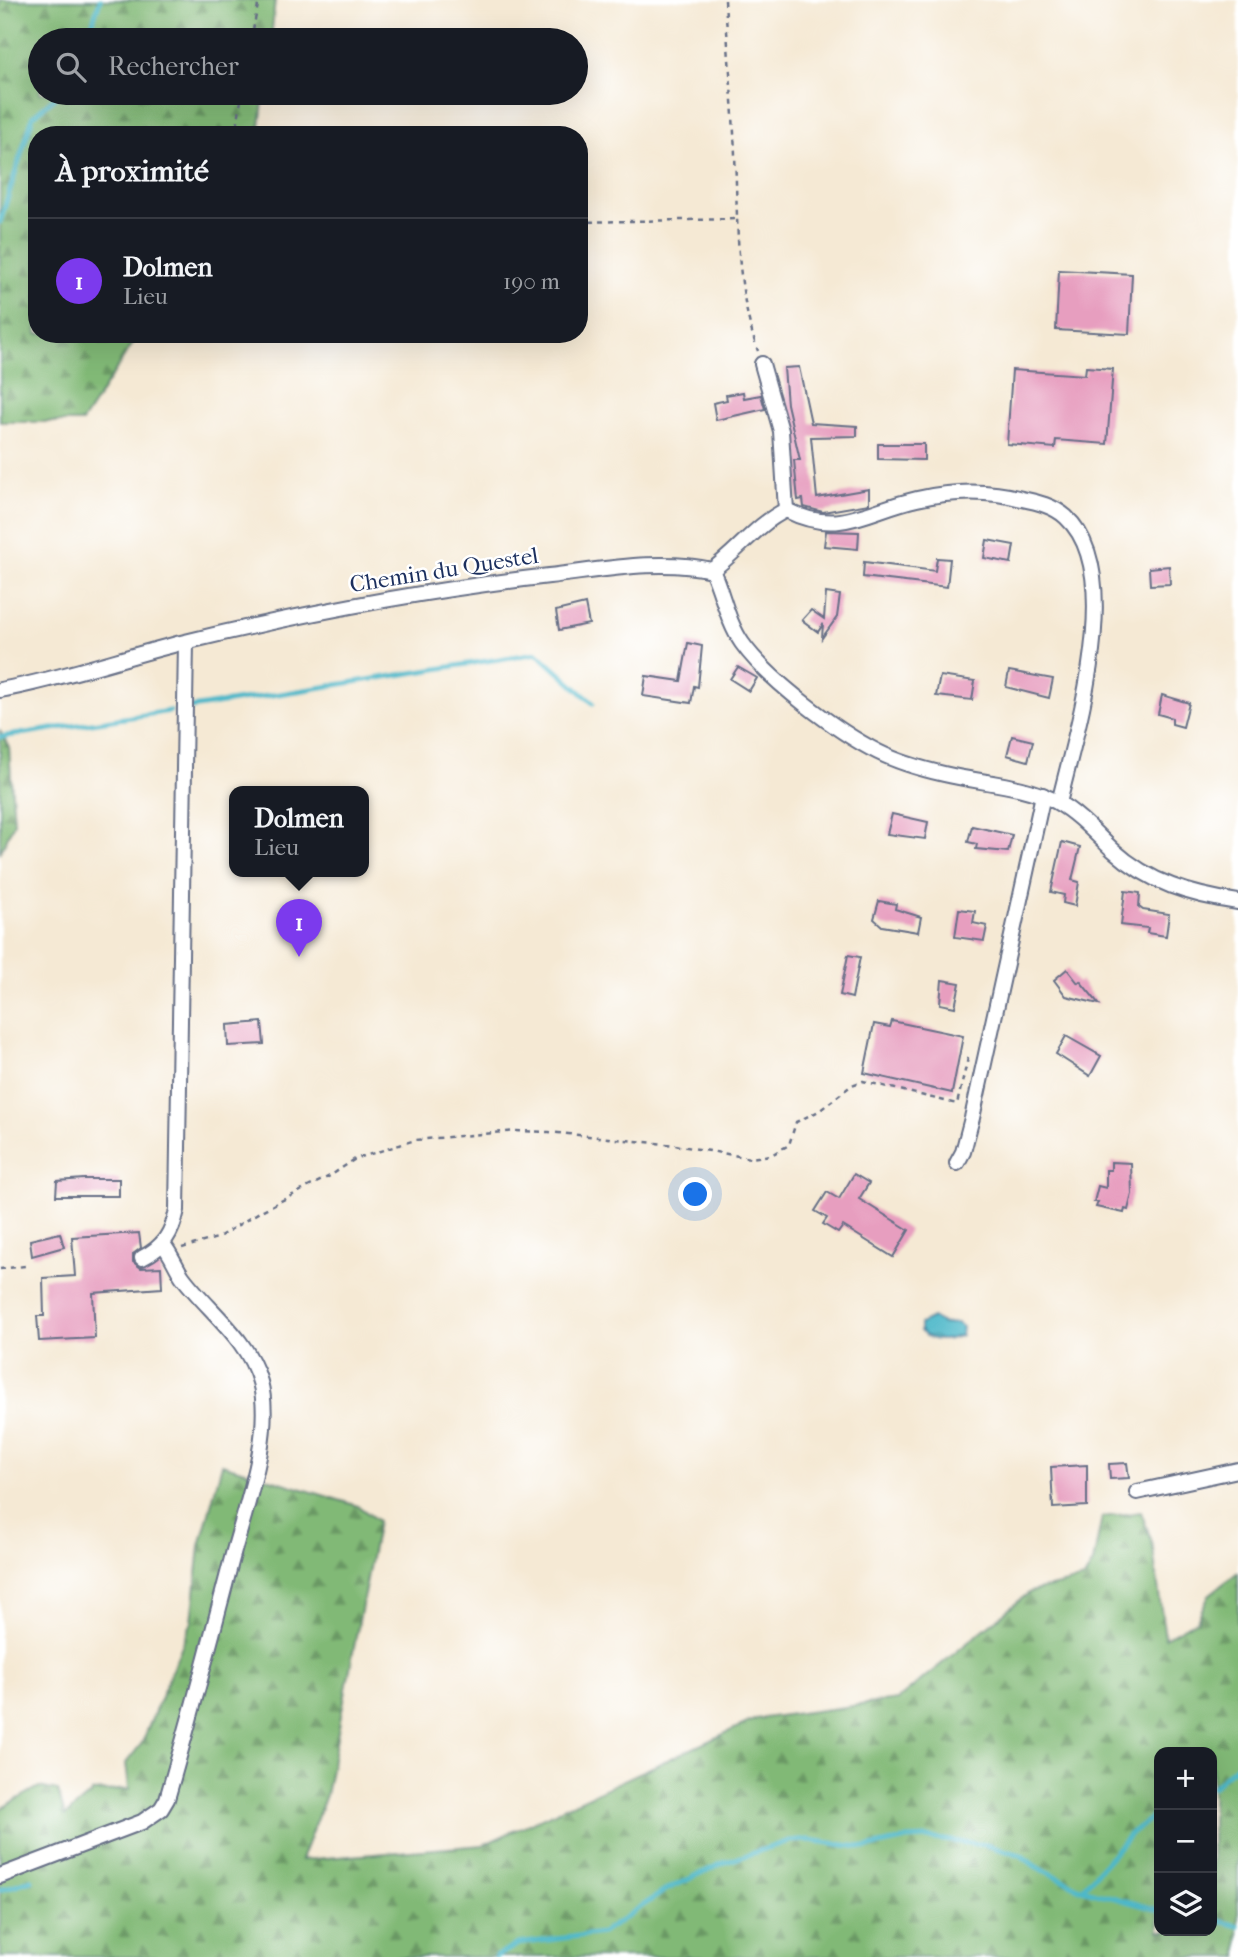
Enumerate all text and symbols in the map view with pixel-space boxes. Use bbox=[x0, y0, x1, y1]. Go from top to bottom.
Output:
search box bbox=[28, 28, 588, 105]
icon: search bbox=[52, 48, 90, 86]
text: Rechercher bbox=[108, 51, 239, 82]
text: À proximité bbox=[56, 154, 209, 189]
text: Dolmen bbox=[123, 252, 212, 283]
text: 1 bbox=[75, 268, 83, 295]
text: 190 m bbox=[503, 268, 560, 295]
text: Lieu bbox=[123, 283, 168, 310]
street label: Chemin du Questel bbox=[348, 542, 541, 598]
popup bbox=[229, 786, 369, 877]
text: Dolmen bbox=[254, 803, 344, 834]
text: Lieu bbox=[254, 834, 299, 861]
pin: 1 bbox=[276, 899, 322, 957]
your location bbox=[678, 1177, 712, 1211]
map controls bbox=[1154, 1747, 1217, 1936]
button: + bbox=[1154, 1747, 1217, 1810]
button: − bbox=[1154, 1810, 1217, 1873]
button: layers bbox=[1154, 1873, 1217, 1936]

